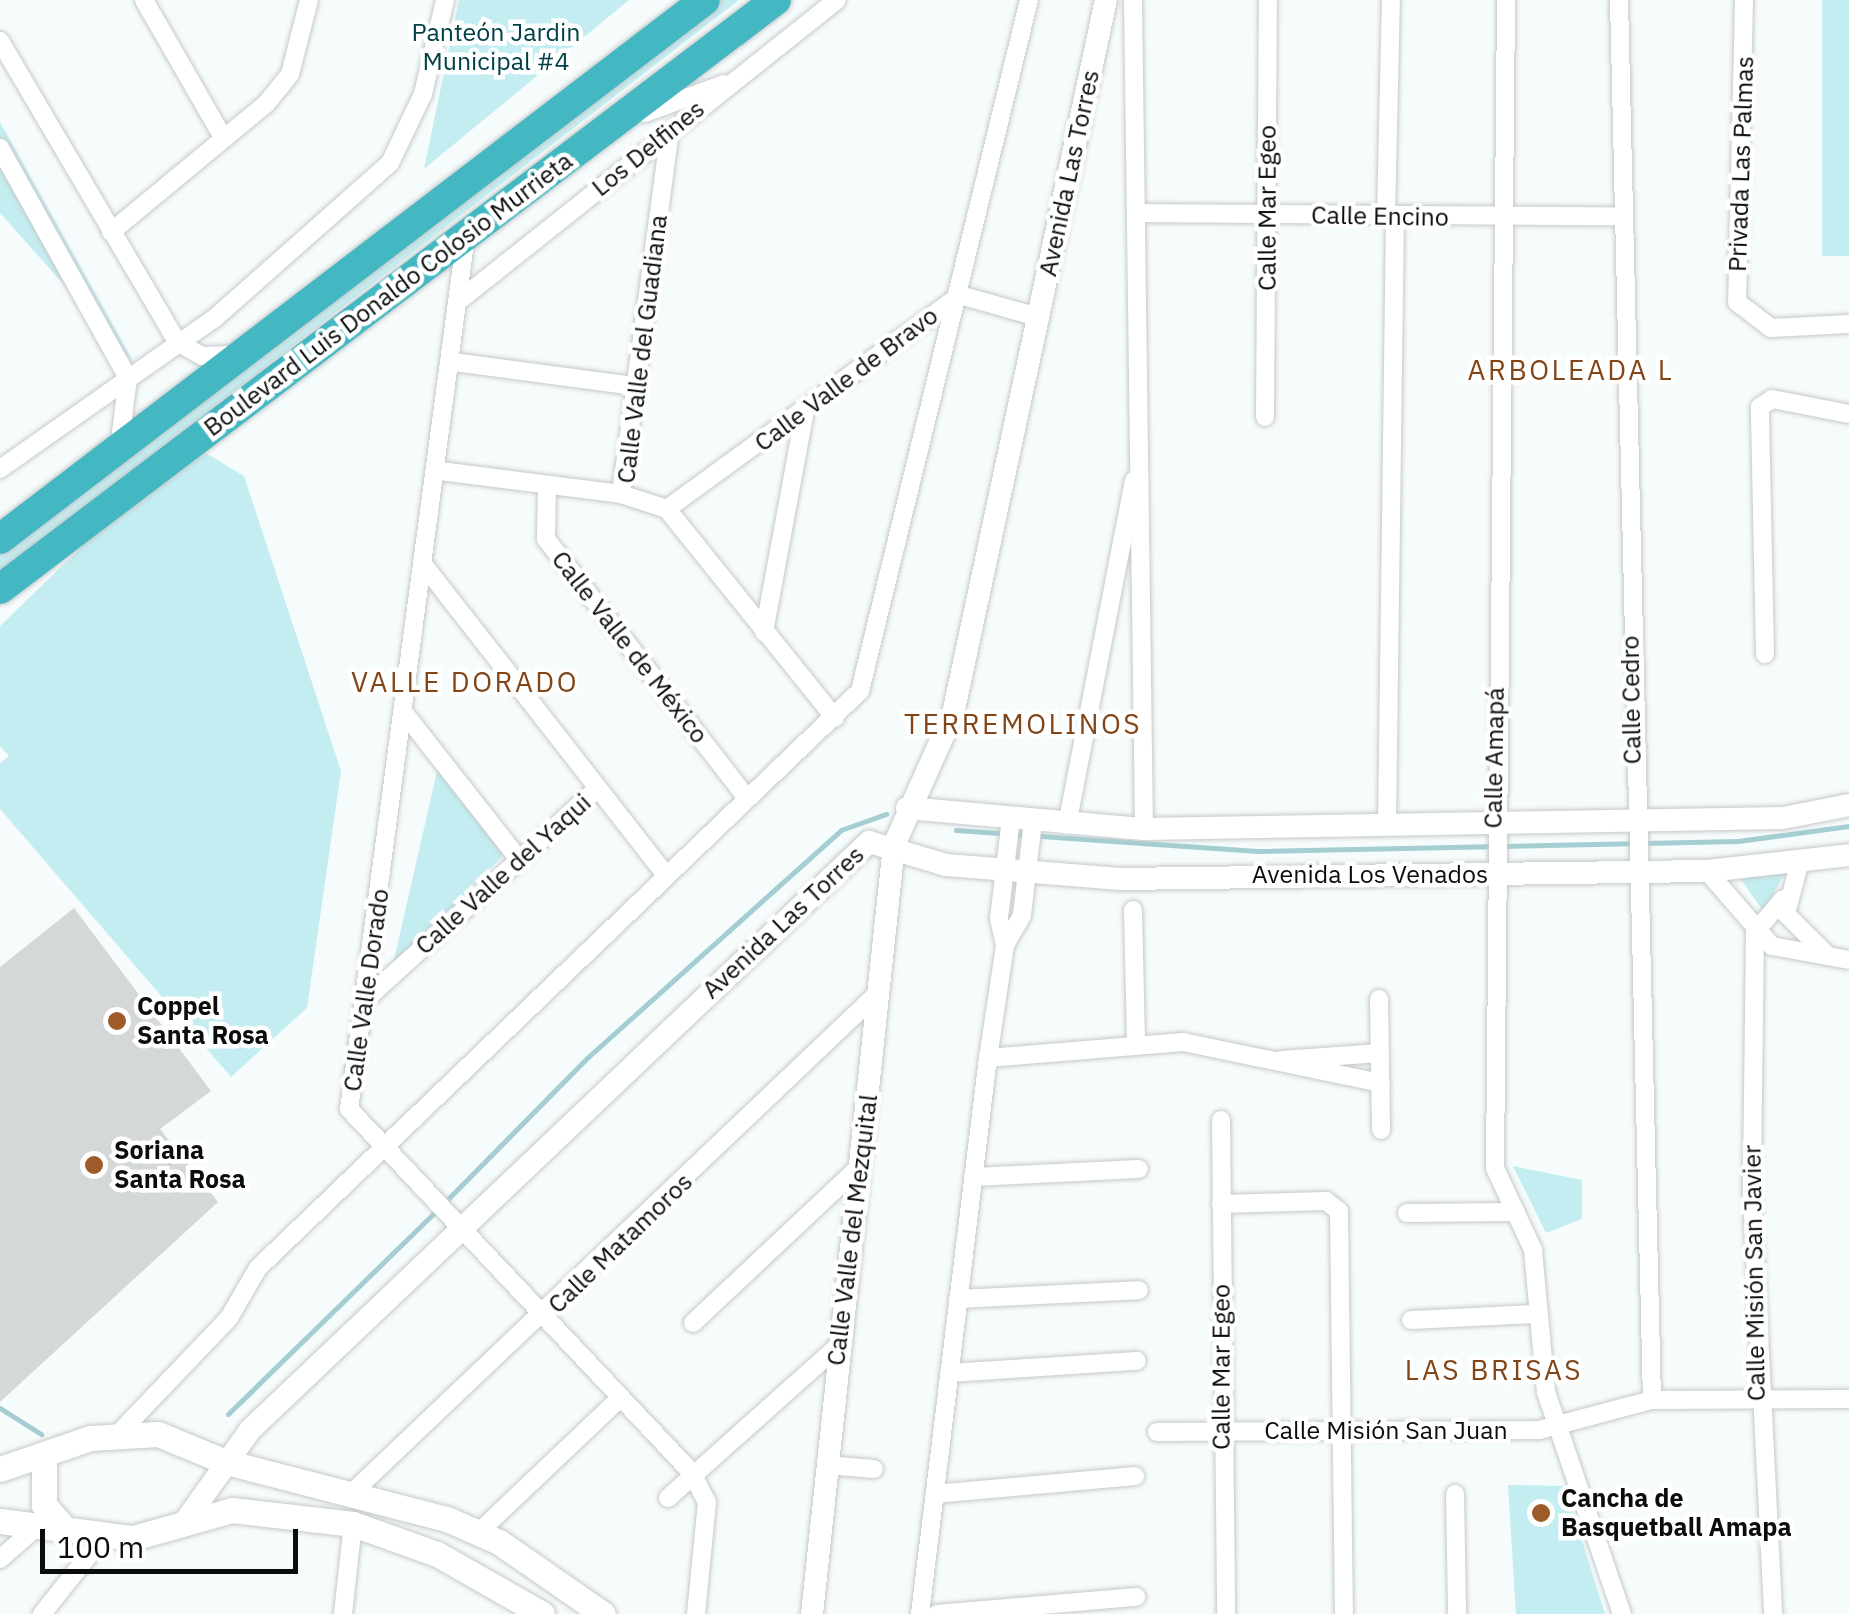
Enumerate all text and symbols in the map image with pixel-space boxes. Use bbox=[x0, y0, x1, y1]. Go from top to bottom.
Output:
park label: Panteón Jardin Municipal #4 bbox=[411, 18, 581, 77]
street label: Privada Las Palmas bbox=[1722, 56, 1760, 272]
street label: Avenida Las Torres bbox=[1032, 67, 1106, 279]
street label: Los Delfines bbox=[586, 94, 710, 202]
street label: Calle Mar Egeo bbox=[1252, 125, 1282, 291]
street label: Boulevard Luis Donaldo Colosio Murrieta bbox=[198, 146, 578, 442]
street label: Calle Encino bbox=[1311, 200, 1449, 232]
street label: Calle Valle del Guadiana bbox=[611, 213, 673, 485]
street label: Calle Valle de Bravo bbox=[748, 300, 944, 458]
district label: ARBOLEADA L bbox=[1468, 353, 1674, 387]
street label: Calle Valle de México bbox=[546, 545, 714, 749]
street label: Calle Cedro bbox=[1615, 635, 1647, 765]
district label: VALLE DORADO bbox=[351, 665, 579, 699]
street label: Calle Amapá bbox=[1478, 687, 1510, 829]
district label: TERREMOLINOS bbox=[904, 707, 1142, 741]
street label: Calle Valle del Yaqui bbox=[409, 787, 597, 961]
street label: Avenida Las Torres bbox=[696, 839, 870, 1005]
street label: Avenida Los Venados bbox=[1252, 859, 1488, 889]
street label: Calle Valle Dorado bbox=[337, 887, 395, 1093]
place label: Coppel Santa Rosa bbox=[137, 992, 269, 1051]
marker: Coppel Santa Rosa bbox=[106, 1010, 128, 1032]
street label: Calle Valle del Mezquital bbox=[820, 1093, 884, 1367]
place label: Soriana Santa Rosa bbox=[114, 1136, 246, 1195]
street label: Calle Misión San Javier bbox=[1737, 1145, 1771, 1401]
marker: Soriana Santa Rosa bbox=[83, 1154, 105, 1176]
street label: Calle Matamoros bbox=[542, 1167, 698, 1319]
street label: Calle Mar Egeo bbox=[1206, 1284, 1236, 1450]
district label: LAS BRISAS bbox=[1405, 1353, 1583, 1387]
street label: Calle Misión San Juan bbox=[1264, 1415, 1508, 1445]
place label: Cancha de Basquetball Amapa bbox=[1561, 1484, 1792, 1543]
marker: Cancha de Basquetball Amapa bbox=[1530, 1502, 1552, 1524]
scale bar bbox=[45, 1509, 302, 1571]
text: 100 m bbox=[57, 1527, 144, 1566]

